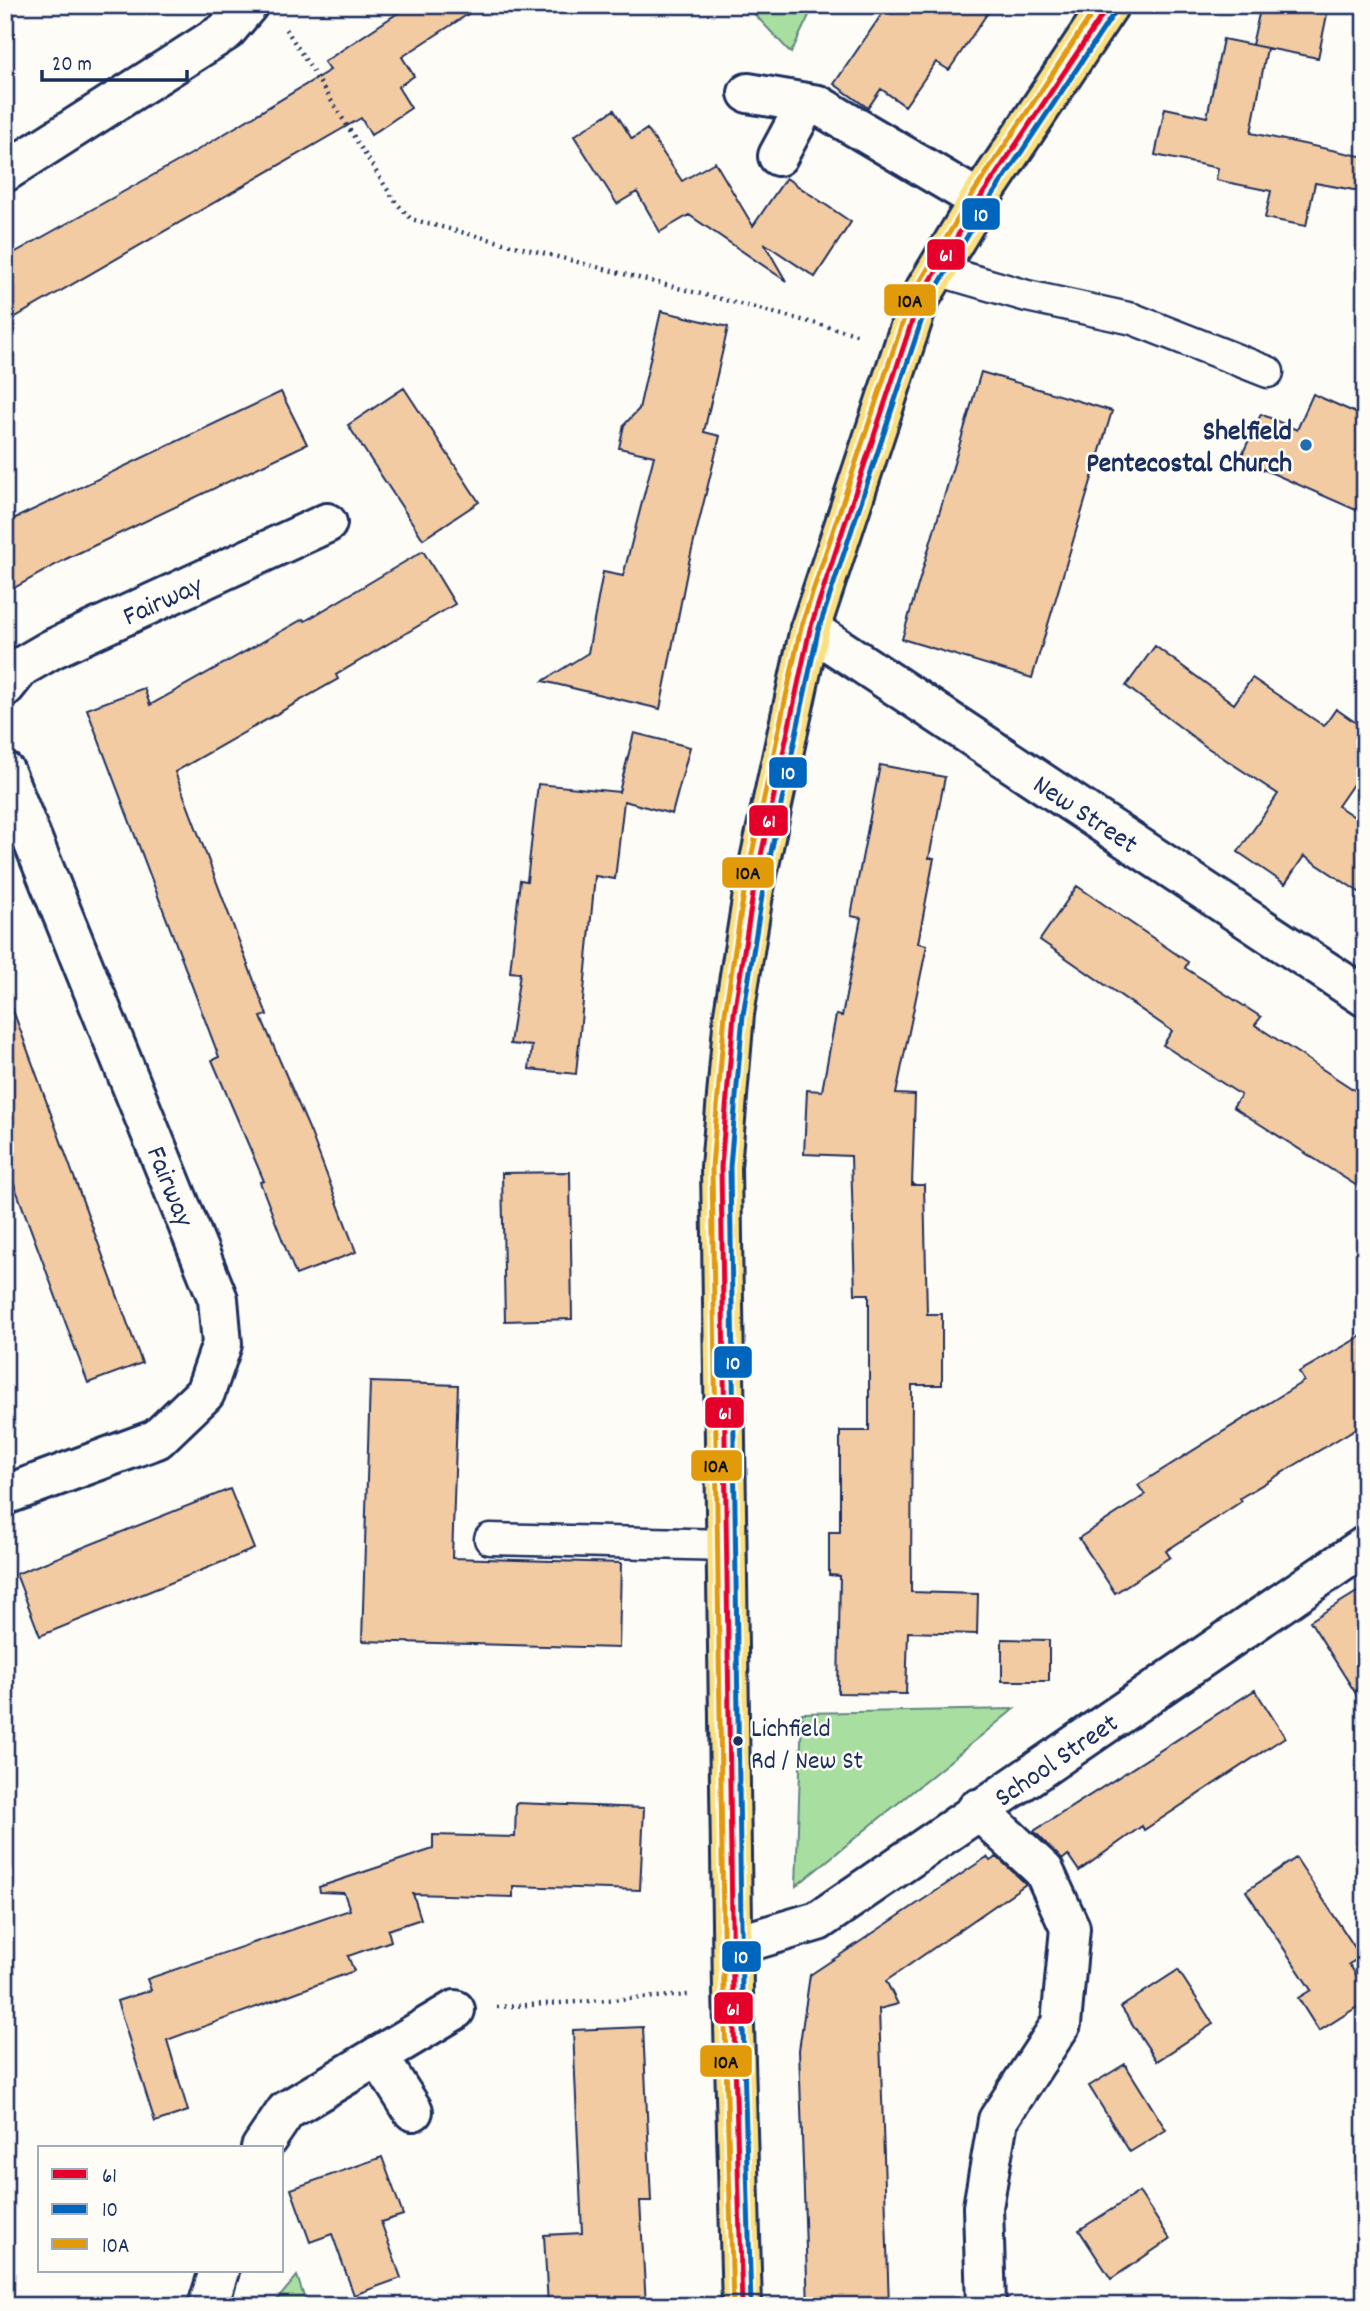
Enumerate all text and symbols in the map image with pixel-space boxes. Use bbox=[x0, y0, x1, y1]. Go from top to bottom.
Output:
scale bar bbox=[42, 38, 187, 82]
text: 20 m bbox=[52, 51, 92, 81]
line badge: 10 bbox=[961, 197, 1001, 231]
text: 10 bbox=[974, 204, 988, 231]
line badge: 61 bbox=[926, 238, 966, 271]
text: 61 bbox=[939, 244, 953, 271]
line badge: 10A bbox=[883, 283, 937, 317]
text: 10A bbox=[898, 290, 922, 317]
place label: Shelfield Pentecostal Church bbox=[1086, 414, 1292, 486]
marker: Shelfield Pentecostal Church bbox=[1298, 437, 1314, 453]
street label: Fairway bbox=[117, 567, 211, 639]
line badge: 10 bbox=[768, 756, 808, 789]
text: 10 bbox=[781, 762, 795, 789]
street label: New Street bbox=[1023, 767, 1144, 866]
line badge: 61 bbox=[748, 804, 789, 837]
text: 61 bbox=[762, 810, 776, 837]
line badge: 10A bbox=[721, 856, 775, 889]
text: 10A bbox=[736, 862, 760, 889]
street label: Fairway bbox=[133, 1141, 202, 1234]
line badge: 10 bbox=[713, 1345, 753, 1379]
text: 10 bbox=[726, 1352, 740, 1379]
line badge: 61 bbox=[704, 1396, 745, 1429]
text: 61 bbox=[718, 1402, 732, 1429]
line badge: 10A bbox=[690, 1449, 743, 1482]
text: 10A bbox=[704, 1455, 728, 1482]
street label: School Street bbox=[988, 1706, 1128, 1819]
place label: Lichfield Rd / New St bbox=[751, 1712, 864, 1781]
marker: Lichfield Rd / New St bbox=[731, 1734, 745, 1748]
line badge: 10 bbox=[721, 1940, 762, 1973]
text: 10 bbox=[734, 1946, 748, 1973]
line badge: 61 bbox=[713, 1991, 754, 2025]
text: 61 bbox=[726, 1998, 740, 2025]
line badge: 10A bbox=[699, 2044, 753, 2078]
text: 10A bbox=[714, 2051, 738, 2078]
legend bbox=[38, 2146, 284, 2272]
text: 61 bbox=[102, 2163, 117, 2193]
text: 10 bbox=[102, 2197, 118, 2227]
text: 10A bbox=[102, 2233, 130, 2263]

